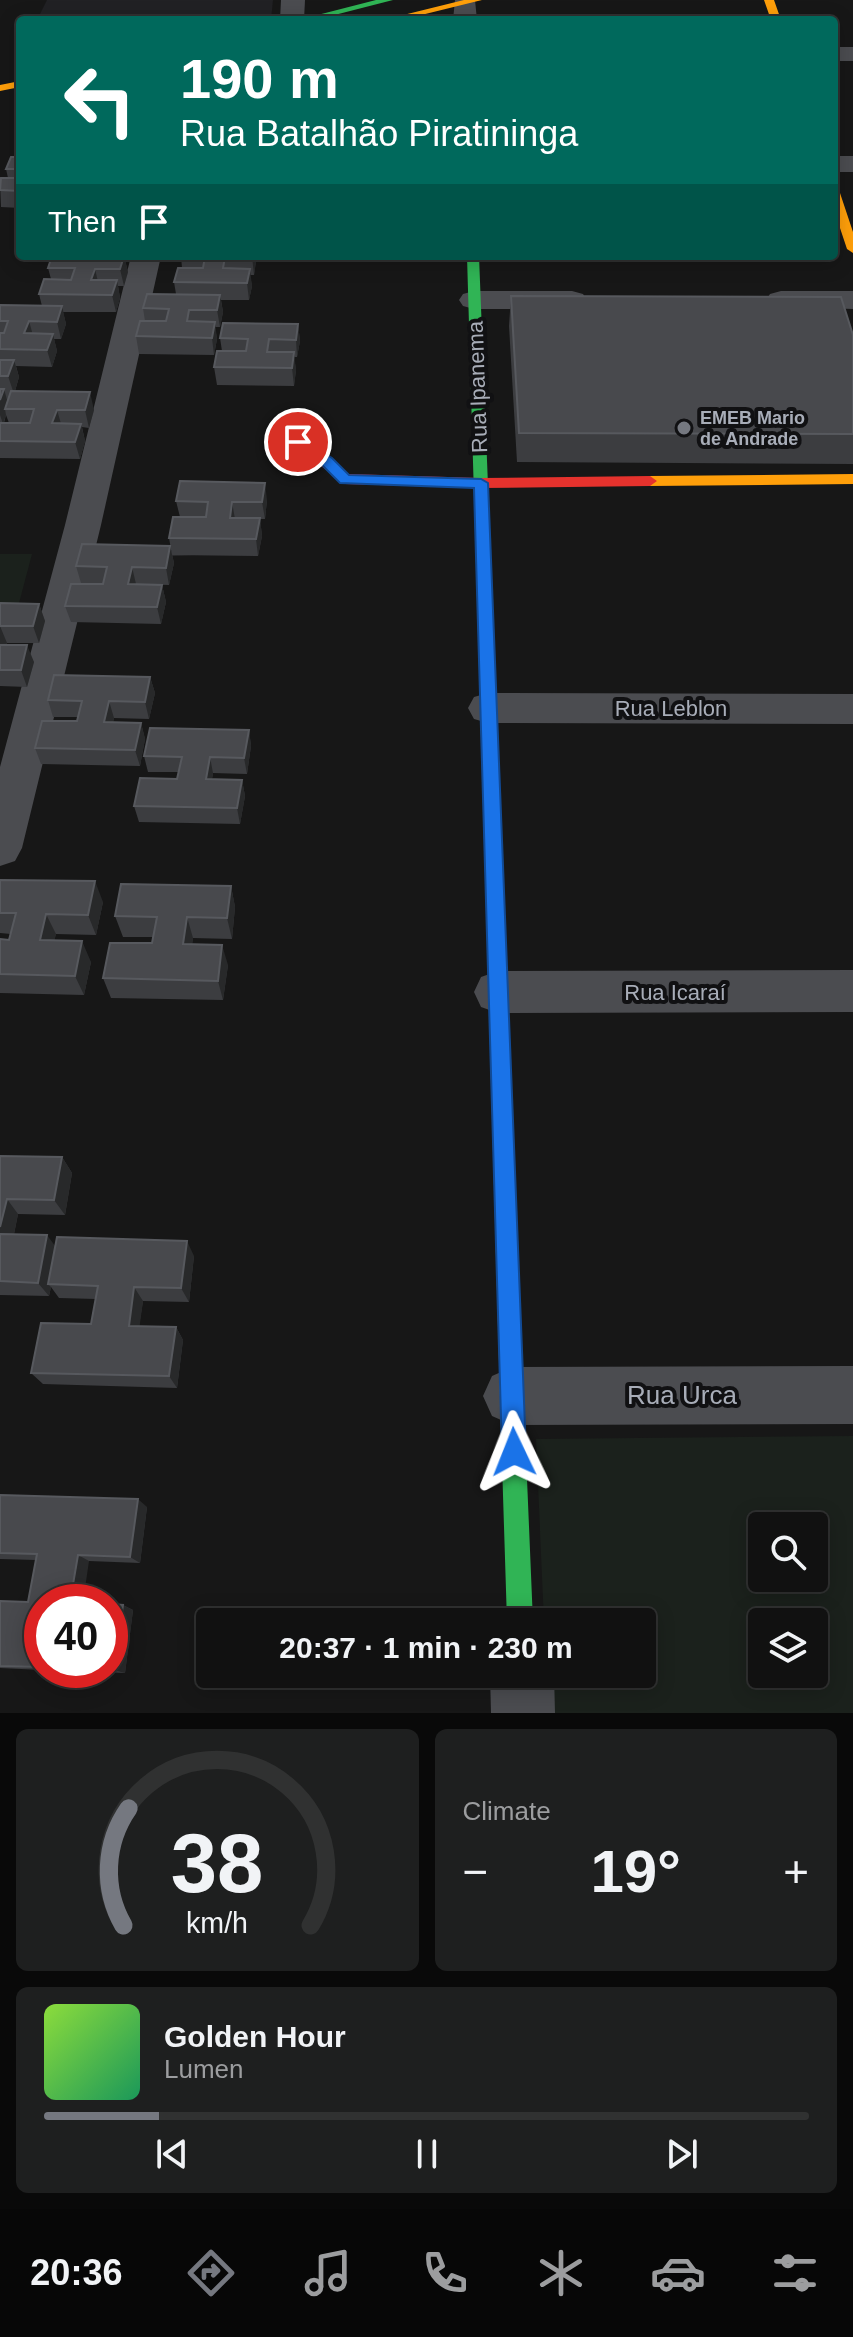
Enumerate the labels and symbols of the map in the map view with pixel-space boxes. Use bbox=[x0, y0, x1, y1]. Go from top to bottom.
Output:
street label: Rua Ipanema bbox=[463, 320, 492, 453]
pin bbox=[264, 408, 332, 476]
place label: EMEB Mario de Andrade bbox=[700, 408, 805, 449]
marker: EMEB Mario de Andrade bbox=[675, 419, 693, 437]
street label: Rua Leblon bbox=[615, 696, 727, 721]
street label: Rua Icaraí bbox=[624, 980, 726, 1005]
street label: Rua Urca bbox=[627, 1380, 737, 1410]
position arrow bbox=[472, 1410, 556, 1494]
speed limit sign: 40 bbox=[24, 1584, 128, 1688]

